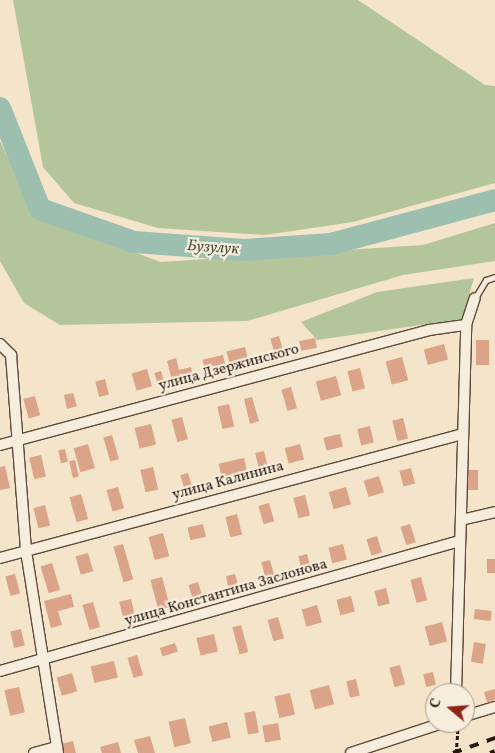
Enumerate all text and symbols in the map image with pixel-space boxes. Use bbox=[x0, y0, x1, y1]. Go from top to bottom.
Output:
water label: Бузулук bbox=[187, 237, 239, 259]
street label: улица Дзержинского bbox=[157, 341, 301, 395]
street label: улица Калинина bbox=[170, 457, 286, 505]
street label: улица Константина Заслонова bbox=[123, 555, 329, 631]
north arrow bbox=[425, 683, 475, 733]
text: С bbox=[426, 696, 447, 711]

